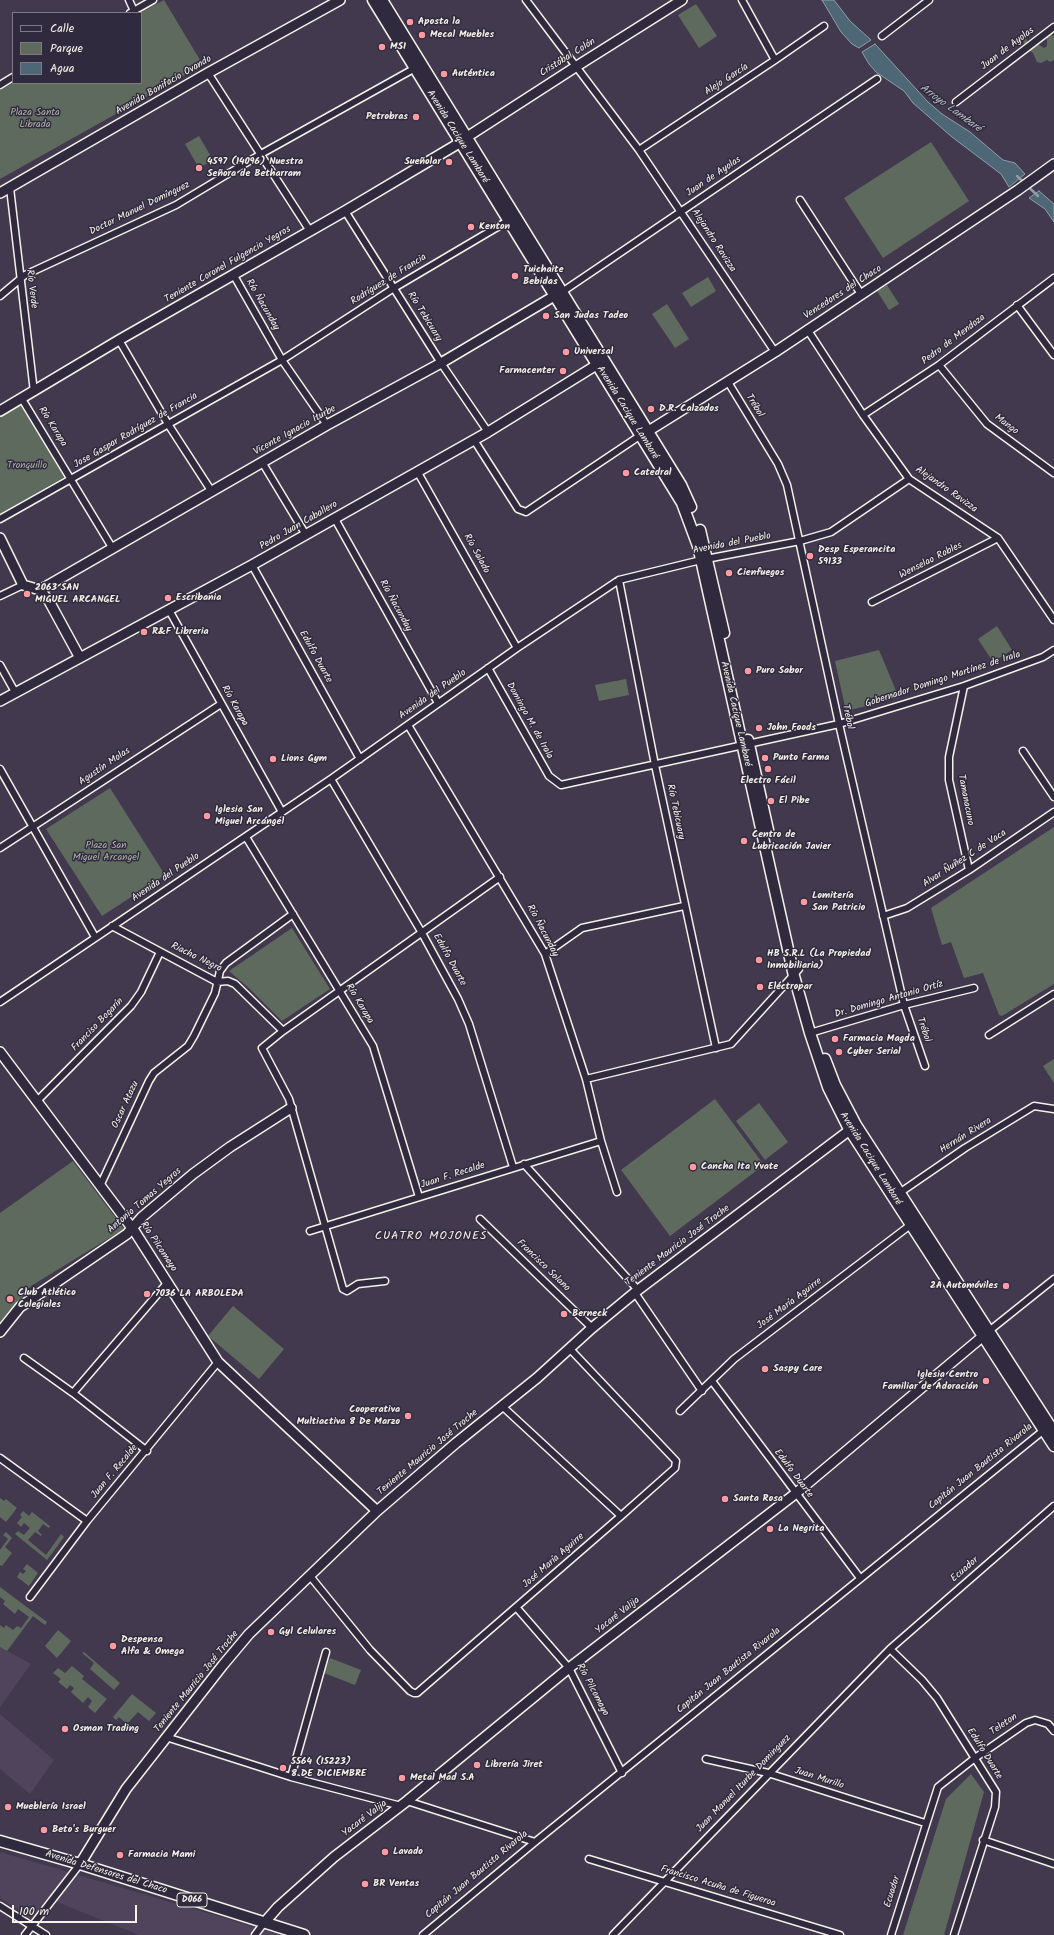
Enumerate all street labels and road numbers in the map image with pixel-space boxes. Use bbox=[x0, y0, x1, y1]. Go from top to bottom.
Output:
street label: Juan de Ayolas bbox=[979, 25, 1037, 73]
street label: Cristóbal Colón bbox=[538, 36, 598, 80]
street label: Avenida Bonifacio Ovando bbox=[114, 54, 214, 118]
street label: Alejo García bbox=[703, 61, 751, 99]
street label: Avenida Cacique Lambaré bbox=[423, 88, 491, 186]
street label: Juan de Ayolas bbox=[684, 154, 744, 200]
street label: Doctor Manuel Domínguez bbox=[88, 180, 192, 238]
street label: Alejandro Ravizza bbox=[688, 207, 738, 275]
street label: Teniente Coronel Fulgencio Yegros bbox=[163, 224, 293, 306]
street label: Rodríguez de Francia bbox=[349, 252, 429, 308]
street label: Vencedores del Chaco bbox=[802, 263, 884, 323]
street label: Río Verde bbox=[23, 269, 39, 309]
street label: Río Ñacunday bbox=[243, 277, 281, 333]
street label: Río Tebicuary bbox=[404, 290, 444, 344]
street label: Pedro de Mendoza bbox=[920, 312, 988, 368]
street label: Avenida Cacique Lambaré bbox=[593, 364, 661, 462]
street label: Jose Gaspar Rodríguez de Francia bbox=[72, 391, 200, 471]
street label: Trébol bbox=[742, 392, 766, 420]
street label: Vicente Ignacio Iturbe bbox=[252, 403, 338, 459]
street label: Río Karapa bbox=[35, 405, 69, 449]
street label: Mango bbox=[992, 412, 1020, 438]
street label: Alejandro Ravizza bbox=[913, 464, 979, 516]
street label: Pedro Juan Caballero bbox=[258, 499, 340, 553]
street label: Avenida del Pueblo bbox=[692, 531, 772, 557]
street label: Río Salado bbox=[460, 532, 492, 576]
street label: Wenselao Robles bbox=[898, 540, 964, 582]
street label: Río Ñacunday bbox=[376, 578, 414, 634]
street label: Edulfo Duarte bbox=[296, 629, 334, 685]
street label: Gobernador Domingo Martínez de Irala bbox=[864, 649, 1022, 711]
street label: Avenida Cacique Lambaré bbox=[717, 660, 753, 768]
street label: Avenida del Pueblo bbox=[397, 667, 469, 723]
street label: Domingo M. de Irala bbox=[503, 681, 555, 761]
street label: Río Karapa bbox=[218, 683, 250, 729]
street label: Trébol bbox=[839, 703, 855, 731]
street label: Agustín Molas bbox=[77, 745, 133, 789]
street label: Tamanacuno bbox=[954, 773, 976, 827]
street label: Río Tebicuary bbox=[663, 783, 687, 841]
street label: Alvar Ñuñez C de Vaca bbox=[921, 827, 1009, 891]
street label: Avenida del Pueblo bbox=[130, 851, 202, 905]
street label: Río Ñacunday bbox=[523, 903, 561, 959]
street label: Edulfo Duarte bbox=[430, 932, 468, 988]
street label: Riacho Negro bbox=[169, 941, 223, 975]
street label: Dr. Domingo Antonio Ortíz bbox=[833, 979, 945, 1021]
street label: Río Karapa bbox=[342, 982, 376, 1026]
street label: Franciso Bogarín bbox=[70, 996, 126, 1054]
street label: Trébol bbox=[913, 1016, 933, 1044]
street label: Oscar Atazu bbox=[110, 1079, 142, 1131]
street label: Avenida Cacique Lambaré bbox=[836, 1110, 904, 1208]
street label: Hernán Rivera bbox=[938, 1115, 994, 1157]
street label: Juan F. Recalde bbox=[419, 1160, 487, 1192]
street label: Antonio Tomas Yegros bbox=[106, 1166, 184, 1236]
street label: Teniente Mauricio José Troche bbox=[623, 1203, 733, 1289]
street label: Río Pilcomayo bbox=[137, 1220, 179, 1274]
street label: Francisco Solano bbox=[514, 1238, 572, 1294]
street label: José María Aguirre bbox=[755, 1276, 825, 1332]
street label: Teniente Mauricio José Troche bbox=[375, 1407, 481, 1499]
street label: Capitán Juan Bautista Rivarola bbox=[927, 1421, 1035, 1513]
street label: Juan F. Recalde bbox=[89, 1443, 141, 1501]
street label: Edulfo Duarte bbox=[771, 1447, 815, 1501]
street label: José María Aguirre bbox=[521, 1531, 587, 1591]
street label: Ecuador bbox=[949, 1555, 981, 1585]
street label: Yacaré Valija bbox=[593, 1595, 643, 1637]
street label: Capitán Juan Bautista Rivarola bbox=[675, 1625, 783, 1717]
street label: Teniente Mauricio José Troche bbox=[152, 1629, 242, 1735]
street label: Río Pilcomayo bbox=[573, 1662, 611, 1718]
street label: Teleton bbox=[988, 1711, 1020, 1739]
street label: Edulfo Duarte bbox=[964, 1726, 1004, 1782]
street label: Juan Manuel Iturbe Dominguez bbox=[694, 1733, 794, 1835]
street label: Juan Murillo bbox=[793, 1765, 845, 1793]
street label: Yacaré Valija bbox=[340, 1798, 390, 1840]
street label: Capitán Juan Bautista Rivarola bbox=[423, 1829, 531, 1921]
street label: Avenida Defensores del Chaco bbox=[44, 1849, 168, 1897]
street label: Francisco Acuña de Figueroa bbox=[659, 1864, 777, 1910]
street label: Ecuador bbox=[882, 1875, 904, 1909]
road number: D066 bbox=[177, 1893, 207, 1907]

